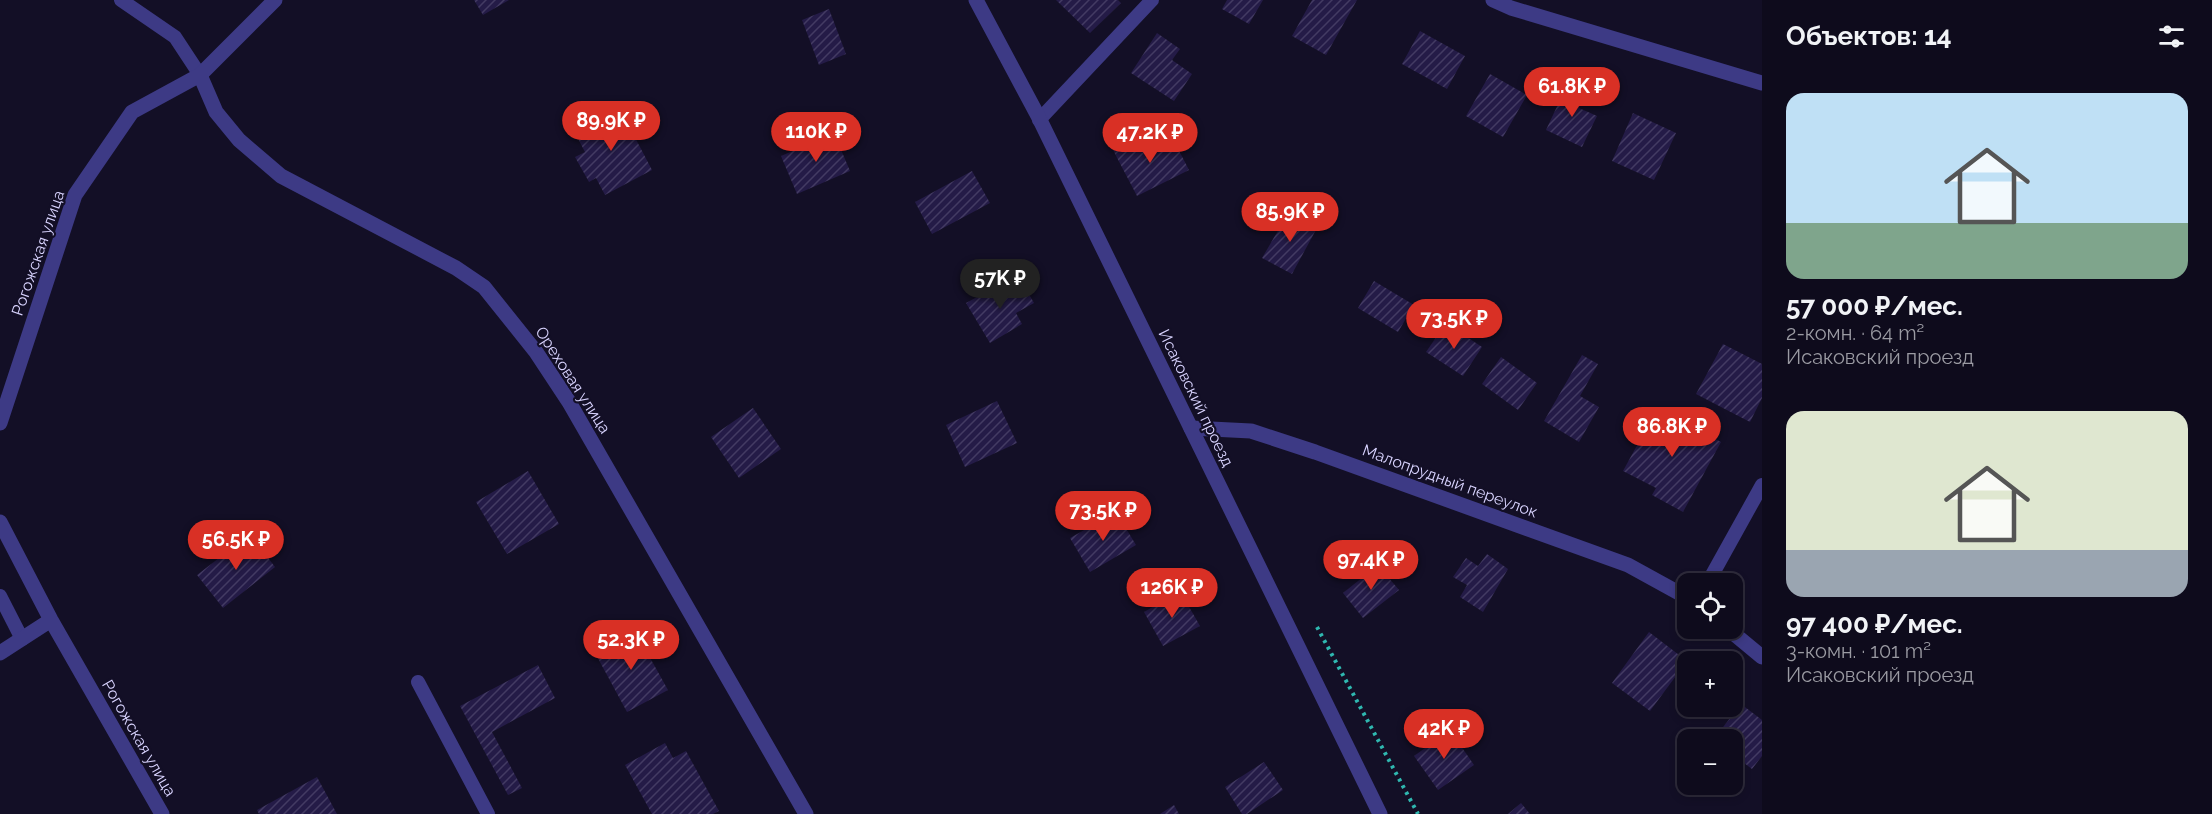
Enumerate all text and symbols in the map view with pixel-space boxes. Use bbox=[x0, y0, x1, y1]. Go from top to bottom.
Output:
icon: filters bbox=[2155, 20, 2188, 53]
text: Объектов: 14 bbox=[1786, 21, 1952, 51]
pin: 61.8K ₽ bbox=[1517, 67, 1627, 118]
text: 61.8K ₽ bbox=[1538, 74, 1606, 98]
pin: 89.9K ₽ bbox=[556, 101, 666, 152]
text: 89.9K ₽ bbox=[576, 108, 646, 132]
pin: 110K ₽ bbox=[767, 112, 865, 163]
pin: 47.2K ₽ bbox=[1095, 113, 1205, 164]
text: 110K ₽ bbox=[785, 119, 847, 143]
text: 47.2K ₽ bbox=[1117, 120, 1183, 144]
icon: home bbox=[1933, 132, 2041, 240]
street label: Рогожская улица bbox=[8, 188, 68, 318]
pin: 85.9K ₽ bbox=[1235, 192, 1345, 243]
text: 85.9K ₽ bbox=[1256, 199, 1325, 223]
pin: 57K ₽ bbox=[958, 259, 1042, 310]
text: 57K ₽ bbox=[974, 266, 1026, 290]
text: 57 000 ₽/мес. bbox=[1786, 291, 1963, 321]
pin: 73.5K ₽ bbox=[1399, 299, 1509, 350]
text: 73.5K ₽ bbox=[1420, 306, 1488, 330]
text: 2-комн. · 64 m² bbox=[1786, 321, 1924, 345]
street label: Ореховая улица bbox=[531, 323, 615, 437]
street label: Исаковский проезд bbox=[1155, 326, 1237, 470]
text: Исаковский проезд bbox=[1786, 345, 1974, 369]
pin: 86.8K ₽ bbox=[1617, 407, 1727, 458]
text: 86.8K ₽ bbox=[1637, 414, 1707, 438]
street label: Малопрудный переулок bbox=[1360, 440, 1540, 522]
icon: home bbox=[1933, 450, 2041, 558]
pin: 73.5K ₽ bbox=[1048, 491, 1158, 542]
text: 73.5K ₽ bbox=[1069, 498, 1137, 522]
pin: 56.5K ₽ bbox=[181, 520, 291, 571]
text: 56.5K ₽ bbox=[202, 527, 270, 551]
pin: 97.4K ₽ bbox=[1316, 540, 1426, 591]
text: 97.4K ₽ bbox=[1337, 547, 1405, 571]
pin: 126K ₽ bbox=[1123, 568, 1221, 619]
map controls bbox=[1677, 573, 1743, 795]
button: locate bbox=[1677, 573, 1743, 639]
text: 126K ₽ bbox=[1141, 575, 1203, 599]
text: 97 400 ₽/мес. bbox=[1786, 609, 1963, 639]
pin: 52.3K ₽ bbox=[576, 620, 686, 671]
text: 52.3K ₽ bbox=[597, 627, 665, 651]
text: 3-комн. · 101 m² bbox=[1786, 639, 1931, 663]
button: + bbox=[1677, 651, 1743, 717]
text: Исаковский проезд bbox=[1786, 663, 1974, 687]
street label: Рогожская улица bbox=[98, 676, 180, 800]
pin: 42K ₽ bbox=[1402, 709, 1486, 760]
text: 42K ₽ bbox=[1418, 716, 1470, 740]
button: − bbox=[1677, 729, 1743, 795]

